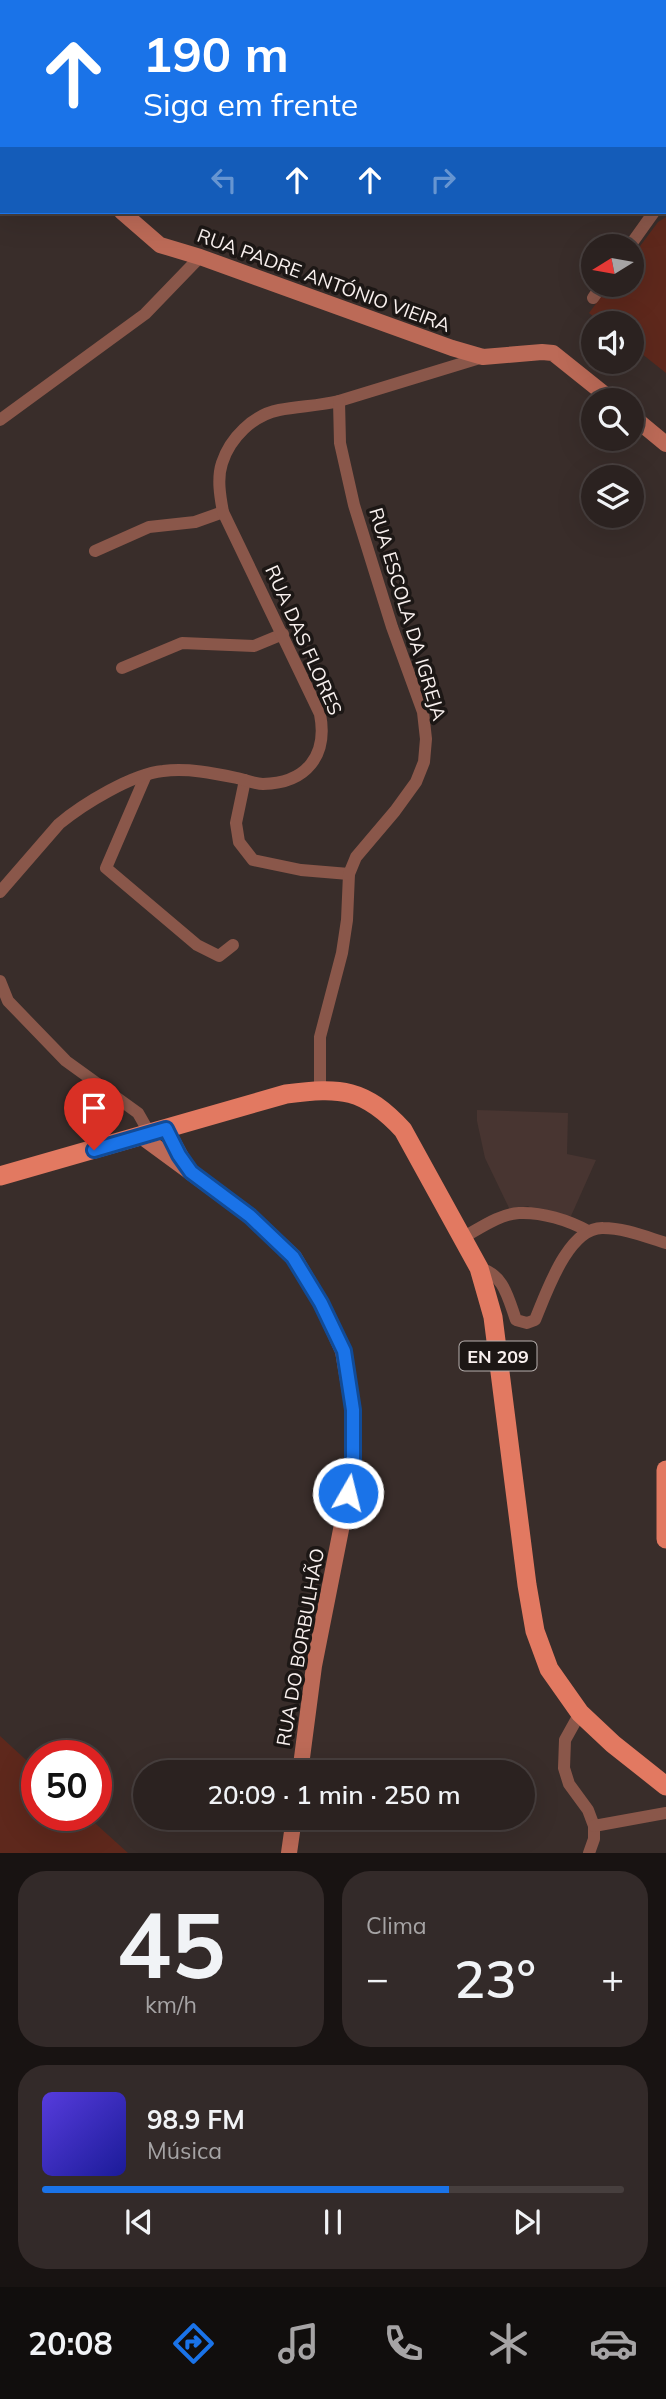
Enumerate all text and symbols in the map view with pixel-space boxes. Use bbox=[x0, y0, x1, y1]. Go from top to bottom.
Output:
text: 190 m bbox=[143, 23, 289, 84]
icon: ahead bbox=[28, 28, 119, 119]
text: Siga em frente bbox=[143, 84, 358, 124]
icon: left bbox=[205, 161, 243, 199]
icon: ahead bbox=[278, 161, 316, 199]
icon: ahead bbox=[351, 161, 389, 199]
icon: right bbox=[424, 161, 462, 199]
street label: RUA PADRE ANTÓNIO VIEIRA bbox=[194, 223, 454, 337]
north arrow bbox=[581, 234, 644, 298]
map controls bbox=[581, 234, 644, 528]
button: sound bbox=[581, 311, 644, 374]
button: search bbox=[581, 388, 644, 451]
button: layers bbox=[581, 465, 644, 528]
street label: RUA ESCOLA DA IGREJA bbox=[364, 505, 452, 723]
street label: RUA DAS FLORES bbox=[260, 561, 348, 719]
pin bbox=[64, 1078, 124, 1150]
icon: arrive bbox=[75, 1089, 113, 1127]
road number: EN 209 bbox=[460, 1342, 536, 1371]
position arrow bbox=[311, 1456, 385, 1530]
street label: RUA DO BORBULHÃO bbox=[271, 1546, 329, 1748]
speed limit sign: 50 bbox=[21, 1740, 112, 1831]
text: 20:09 · 1 min · 250 m bbox=[207, 1778, 461, 1811]
text: 45 bbox=[116, 1887, 226, 2001]
text: Clima bbox=[366, 1911, 427, 1940]
text: 23° bbox=[454, 1946, 536, 2011]
text: − bbox=[366, 1954, 389, 2002]
text: + bbox=[601, 1954, 624, 2002]
text: km/h bbox=[145, 1990, 197, 2019]
text: 98.9 FM bbox=[147, 2103, 245, 2136]
text: Música bbox=[147, 2136, 222, 2165]
icon: previous bbox=[120, 2203, 158, 2241]
icon: pause bbox=[314, 2203, 352, 2241]
icon: next bbox=[508, 2203, 546, 2241]
icon: directions bbox=[169, 2319, 218, 2368]
icon: music bbox=[274, 2319, 323, 2368]
icon: phone bbox=[379, 2319, 428, 2368]
icon: climate bbox=[484, 2319, 533, 2368]
icon: car bbox=[589, 2319, 638, 2368]
text: 20:08 bbox=[28, 2323, 113, 2363]

